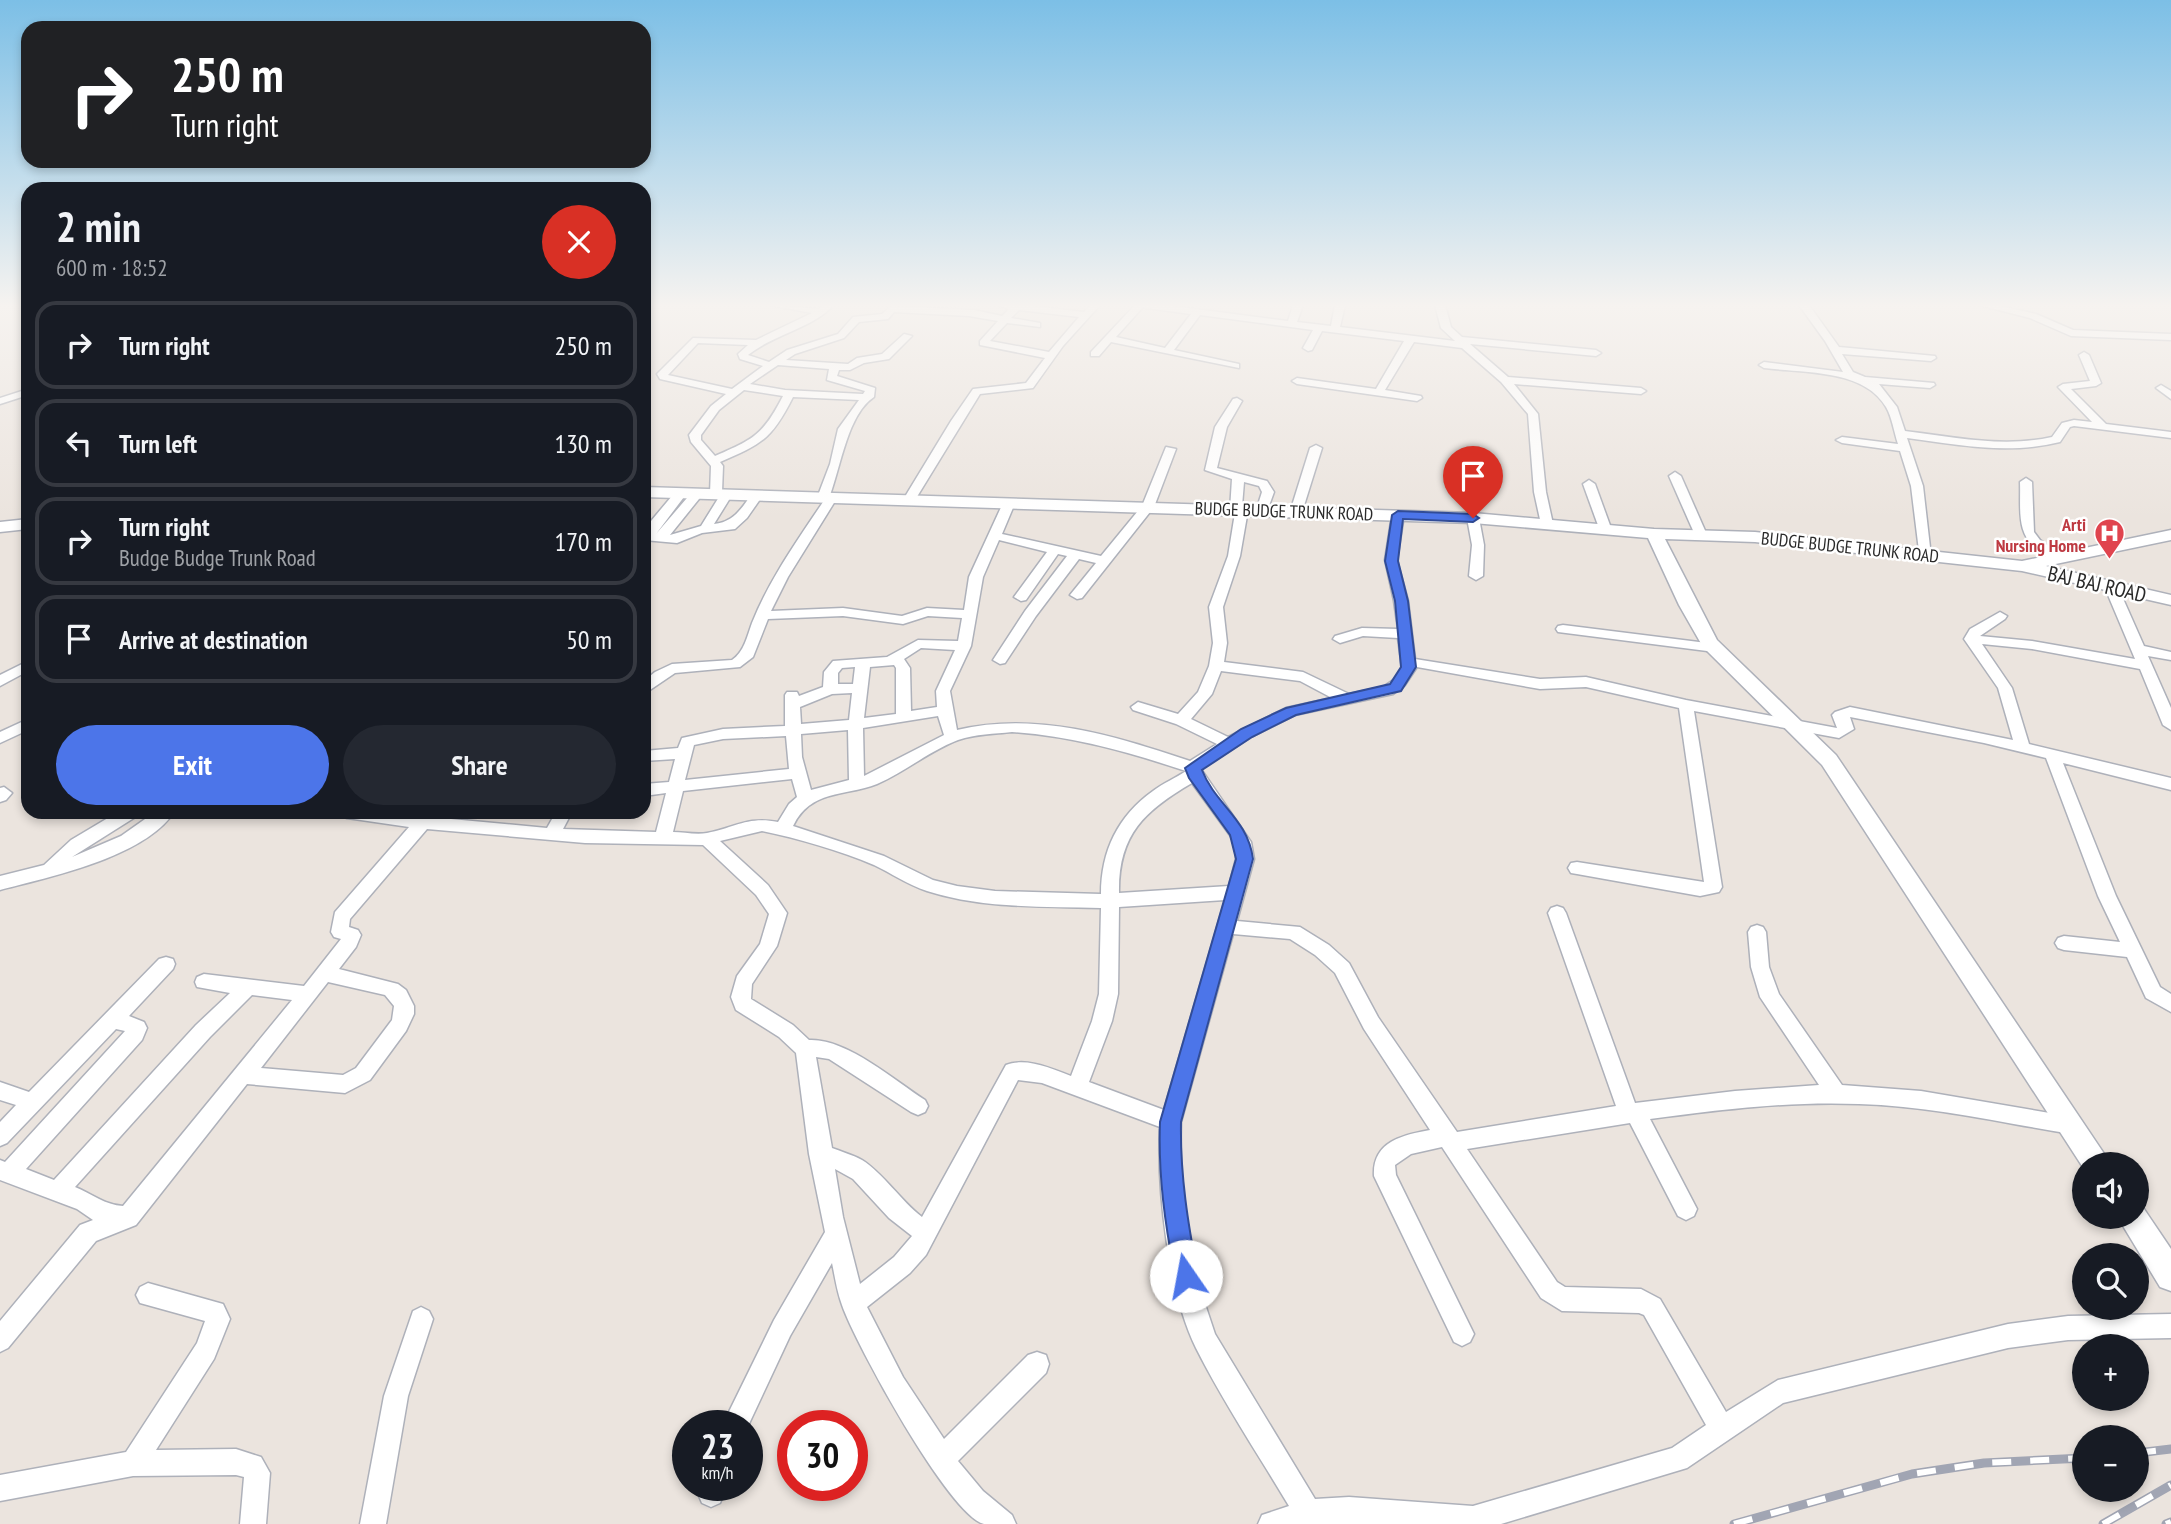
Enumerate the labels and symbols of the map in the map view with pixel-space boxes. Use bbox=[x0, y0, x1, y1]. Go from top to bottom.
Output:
pin bbox=[1443, 446, 1503, 518]
street label: BUDGE BUDGE TRUNK ROAD bbox=[1194, 496, 1374, 526]
place label: Arti Nursing Home bbox=[1996, 513, 2086, 557]
hospital icon: Arti Nursing Home bbox=[2092, 517, 2126, 561]
street label: BUDGE BUDGE TRUNK ROAD bbox=[1760, 526, 1940, 568]
street label: BAJ BAJ ROAD bbox=[2045, 560, 2149, 608]
position arrow bbox=[1149, 1239, 1223, 1313]
speed limit sign: 30 bbox=[777, 1410, 868, 1501]

